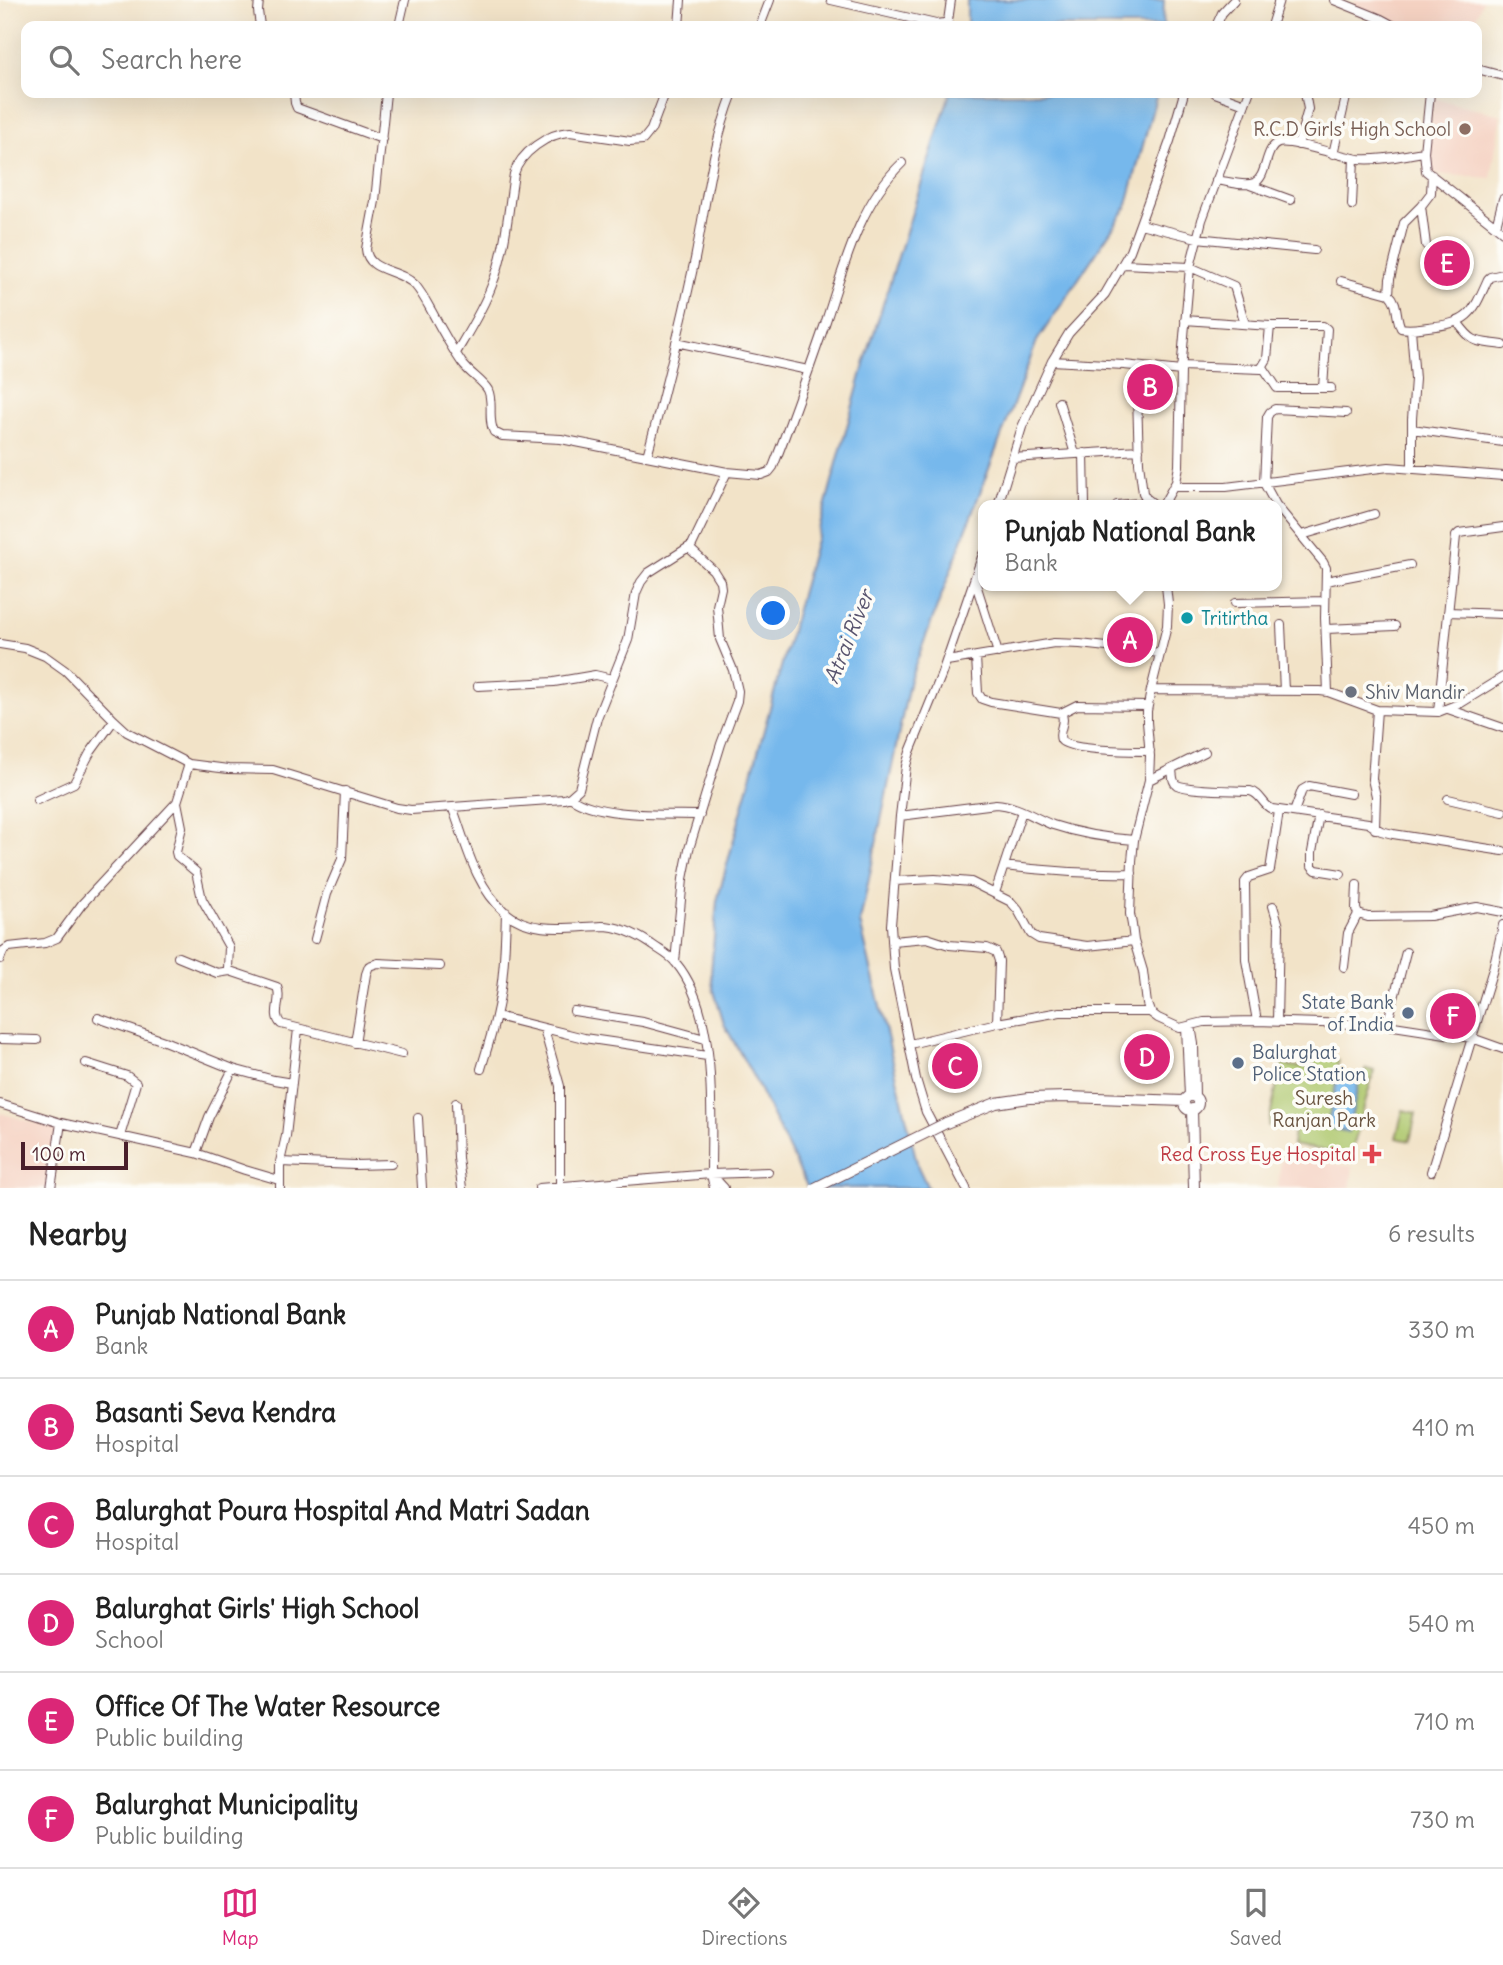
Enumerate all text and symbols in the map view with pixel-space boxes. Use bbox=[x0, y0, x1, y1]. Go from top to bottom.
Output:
search box bbox=[21, 21, 1482, 98]
icon: search bbox=[45, 41, 83, 79]
text: Search here bbox=[101, 43, 242, 76]
place label: R.C.D Girls' High School bbox=[1253, 117, 1451, 141]
marker: R.C.D Girls' High School bbox=[1457, 121, 1473, 137]
pin: E bbox=[1424, 237, 1470, 289]
pin: B bbox=[1127, 361, 1173, 413]
popup bbox=[978, 500, 1282, 591]
text: Punjab National Bank bbox=[1005, 515, 1255, 548]
text: Bank bbox=[1005, 548, 1058, 577]
water label: Atrai River bbox=[818, 584, 880, 688]
your location bbox=[756, 596, 790, 630]
place label: Tritirtha bbox=[1201, 606, 1268, 630]
marker: Tritirtha bbox=[1179, 610, 1195, 626]
pin: A bbox=[1107, 614, 1153, 666]
place label: Shiv Mandir bbox=[1365, 680, 1465, 704]
marker: Shiv Mandir bbox=[1343, 684, 1359, 700]
place label: State Bank of India bbox=[1302, 990, 1394, 1036]
pin: F bbox=[1430, 990, 1476, 1042]
marker: State Bank of India bbox=[1400, 1005, 1416, 1021]
pin: D bbox=[1124, 1031, 1170, 1083]
pin: C bbox=[932, 1040, 978, 1092]
place label: Balurghat Police Station bbox=[1252, 1040, 1366, 1086]
marker: Balurghat Police Station bbox=[1230, 1055, 1246, 1071]
park label: Suresh Ranjan Park bbox=[1272, 1086, 1376, 1132]
scale bar bbox=[21, 1139, 128, 1171]
text: 100 m bbox=[32, 1142, 86, 1166]
place label: Red Cross Eye Hospital bbox=[1160, 1142, 1356, 1166]
marker: Red Cross Eye Hospital bbox=[1362, 1144, 1382, 1164]
text: Nearby bbox=[28, 1215, 128, 1253]
text: 6 results bbox=[1388, 1219, 1475, 1248]
text: Punjab National Bank bbox=[95, 1298, 346, 1331]
text: A bbox=[44, 1315, 58, 1344]
text: 330 m bbox=[1408, 1315, 1475, 1344]
text: Bank bbox=[95, 1331, 148, 1360]
text: Basanti Seva Kendra bbox=[95, 1396, 336, 1429]
text: B bbox=[43, 1413, 59, 1442]
text: 410 m bbox=[1412, 1413, 1475, 1442]
text: Hospital bbox=[95, 1429, 179, 1458]
text: Balurghat Poura Hospital And Matri Sadan bbox=[95, 1494, 590, 1527]
text: C bbox=[43, 1511, 59, 1540]
text: 450 m bbox=[1408, 1511, 1475, 1540]
text: Hospital bbox=[95, 1527, 179, 1556]
text: Balurghat Girls' High School bbox=[95, 1592, 419, 1625]
text: D bbox=[43, 1609, 59, 1638]
text: 540 m bbox=[1408, 1609, 1475, 1638]
text: School bbox=[95, 1625, 164, 1654]
text: Office Of The Water Resource bbox=[95, 1690, 440, 1723]
text: E bbox=[44, 1707, 58, 1736]
text: 710 m bbox=[1414, 1707, 1475, 1736]
text: Public building bbox=[95, 1723, 244, 1752]
text: Balurghat Municipality bbox=[95, 1788, 358, 1821]
text: F bbox=[44, 1805, 58, 1834]
text: 730 m bbox=[1410, 1805, 1475, 1834]
text: Public building bbox=[95, 1821, 244, 1850]
tab: Map bbox=[221, 1884, 259, 1950]
tab: Directions bbox=[702, 1884, 787, 1950]
tab: Saved bbox=[1230, 1884, 1282, 1950]

